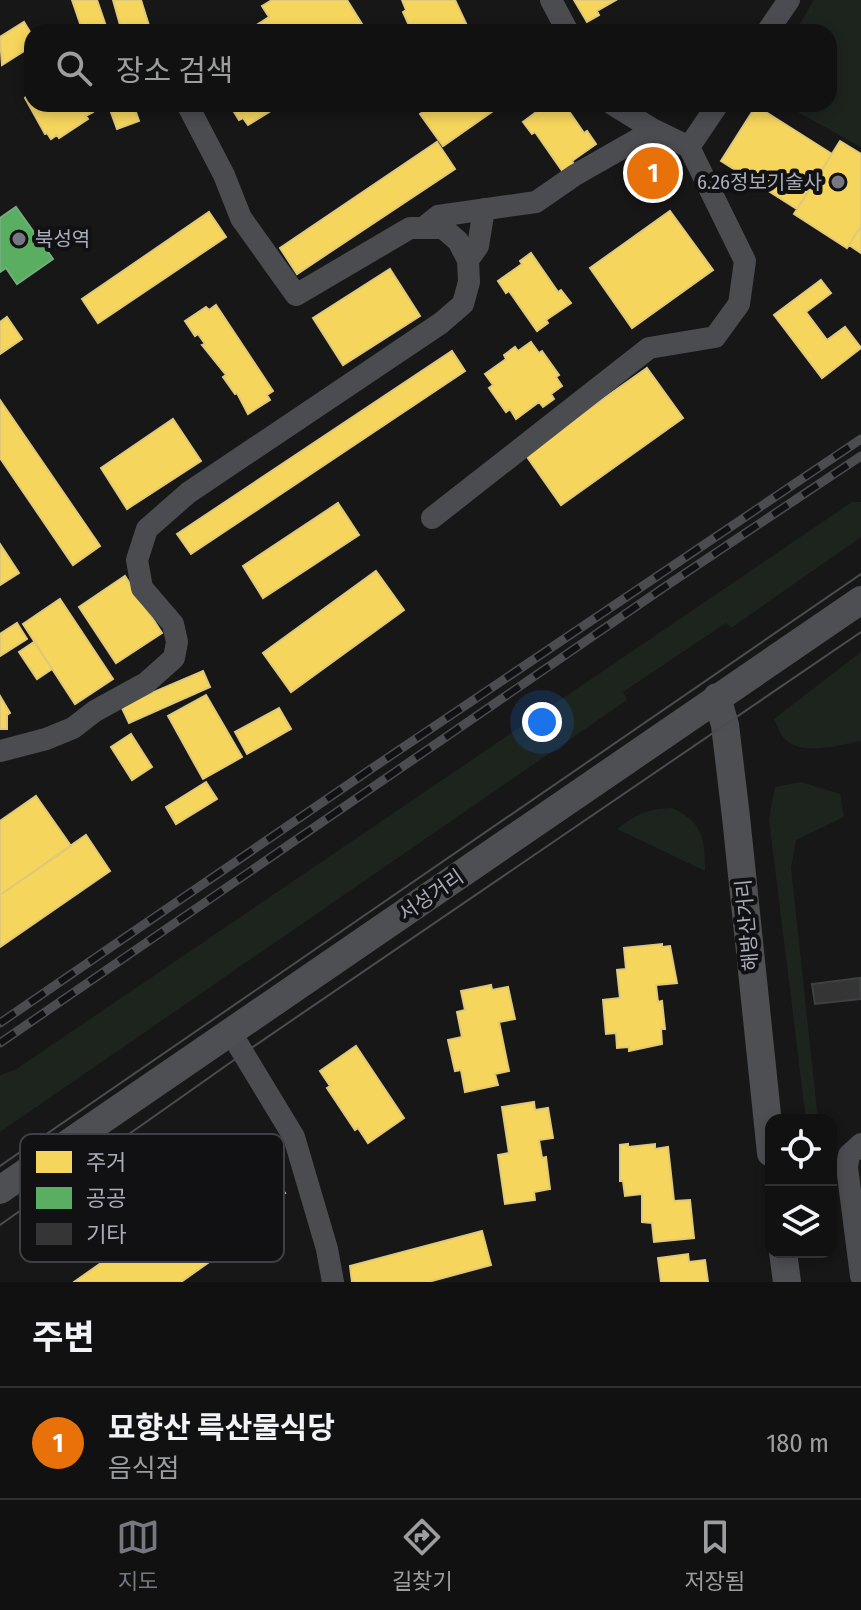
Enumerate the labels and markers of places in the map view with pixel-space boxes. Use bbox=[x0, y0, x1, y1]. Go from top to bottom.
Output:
pin: 1 bbox=[627, 143, 679, 203]
place label: 6.26정보기술사 bbox=[697, 170, 822, 194]
marker: 6.26정보기술사 bbox=[829, 173, 847, 191]
place label: 북성역 bbox=[35, 227, 90, 251]
marker: 북성역 bbox=[10, 230, 28, 248]

